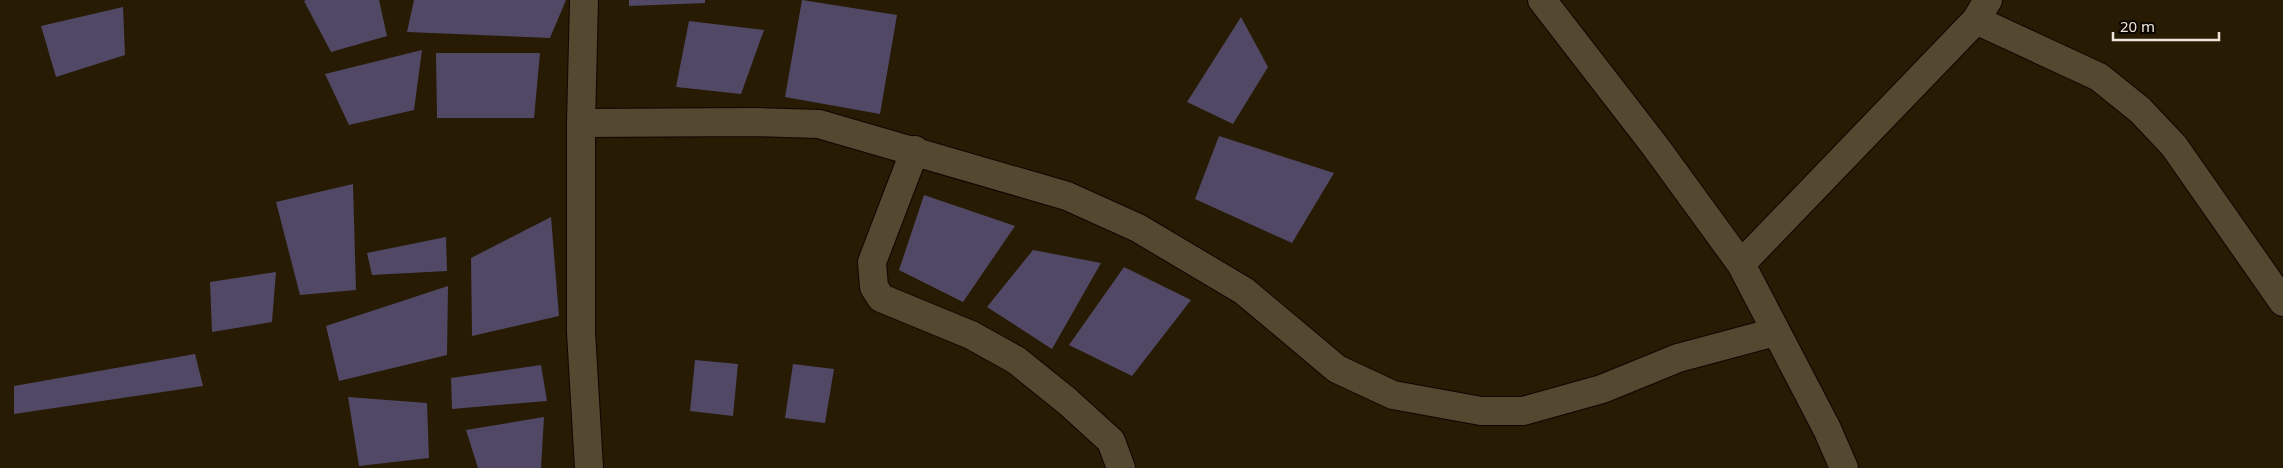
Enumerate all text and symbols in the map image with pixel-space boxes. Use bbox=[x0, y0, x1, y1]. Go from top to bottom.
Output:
scale bar bbox=[2113, 10, 2219, 42]
text: 20 m bbox=[2120, 16, 2155, 36]

